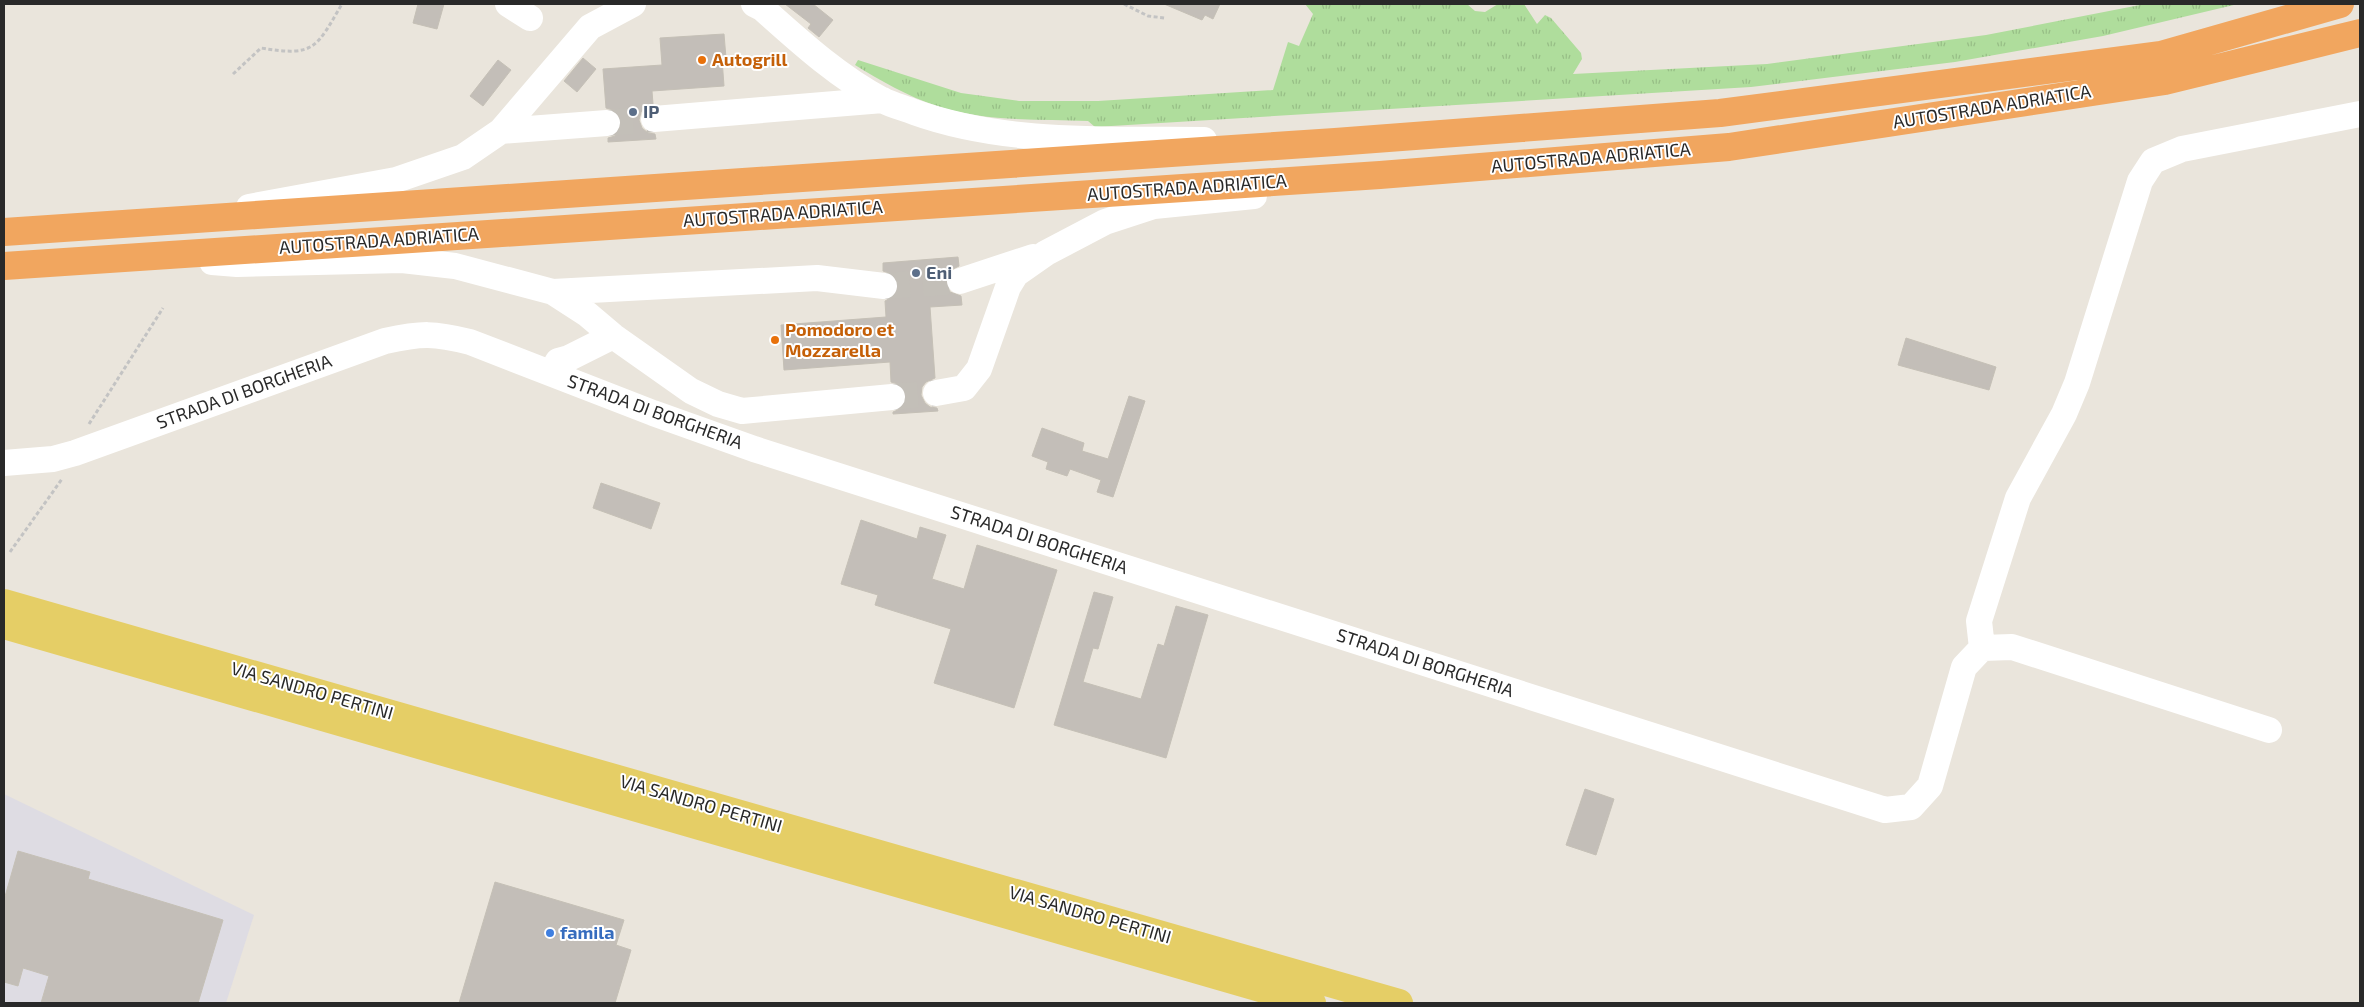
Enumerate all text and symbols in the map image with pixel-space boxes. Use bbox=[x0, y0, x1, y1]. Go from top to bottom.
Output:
place label: Autogrill bbox=[712, 48, 787, 70]
marker: Autogrill bbox=[696, 54, 708, 66]
street label: AUTOSTRADA ADRIATICA bbox=[1891, 79, 2093, 133]
place label: IP bbox=[643, 100, 659, 122]
marker: IP bbox=[627, 106, 639, 118]
street label: AUTOSTRADA ADRIATICA bbox=[1490, 137, 1692, 177]
street label: AUTOSTRADA ADRIATICA bbox=[1086, 169, 1288, 205]
street label: AUTOSTRADA ADRIATICA bbox=[682, 195, 884, 231]
street label: AUTOSTRADA ADRIATICA bbox=[278, 222, 480, 258]
place label: Eni bbox=[926, 261, 952, 283]
marker: Eni bbox=[910, 267, 922, 279]
place label: Pomodoro et Mozzarella bbox=[785, 318, 895, 361]
marker: Pomodoro et Mozzarella bbox=[769, 334, 781, 346]
street label: STRADA DI BORGHERIA bbox=[153, 349, 335, 433]
street label: STRADA DI BORGHERIA bbox=[565, 369, 747, 453]
street label: STRADA DI BORGHERIA bbox=[948, 500, 1131, 578]
street label: STRADA DI BORGHERIA bbox=[1334, 623, 1517, 701]
street label: VIA SANDRO PERTINI bbox=[229, 656, 396, 724]
street label: VIA SANDRO PERTINI bbox=[618, 769, 785, 837]
street label: VIA SANDRO PERTINI bbox=[1007, 880, 1174, 948]
place label: famila bbox=[560, 921, 614, 943]
marker: famila bbox=[544, 927, 556, 939]

